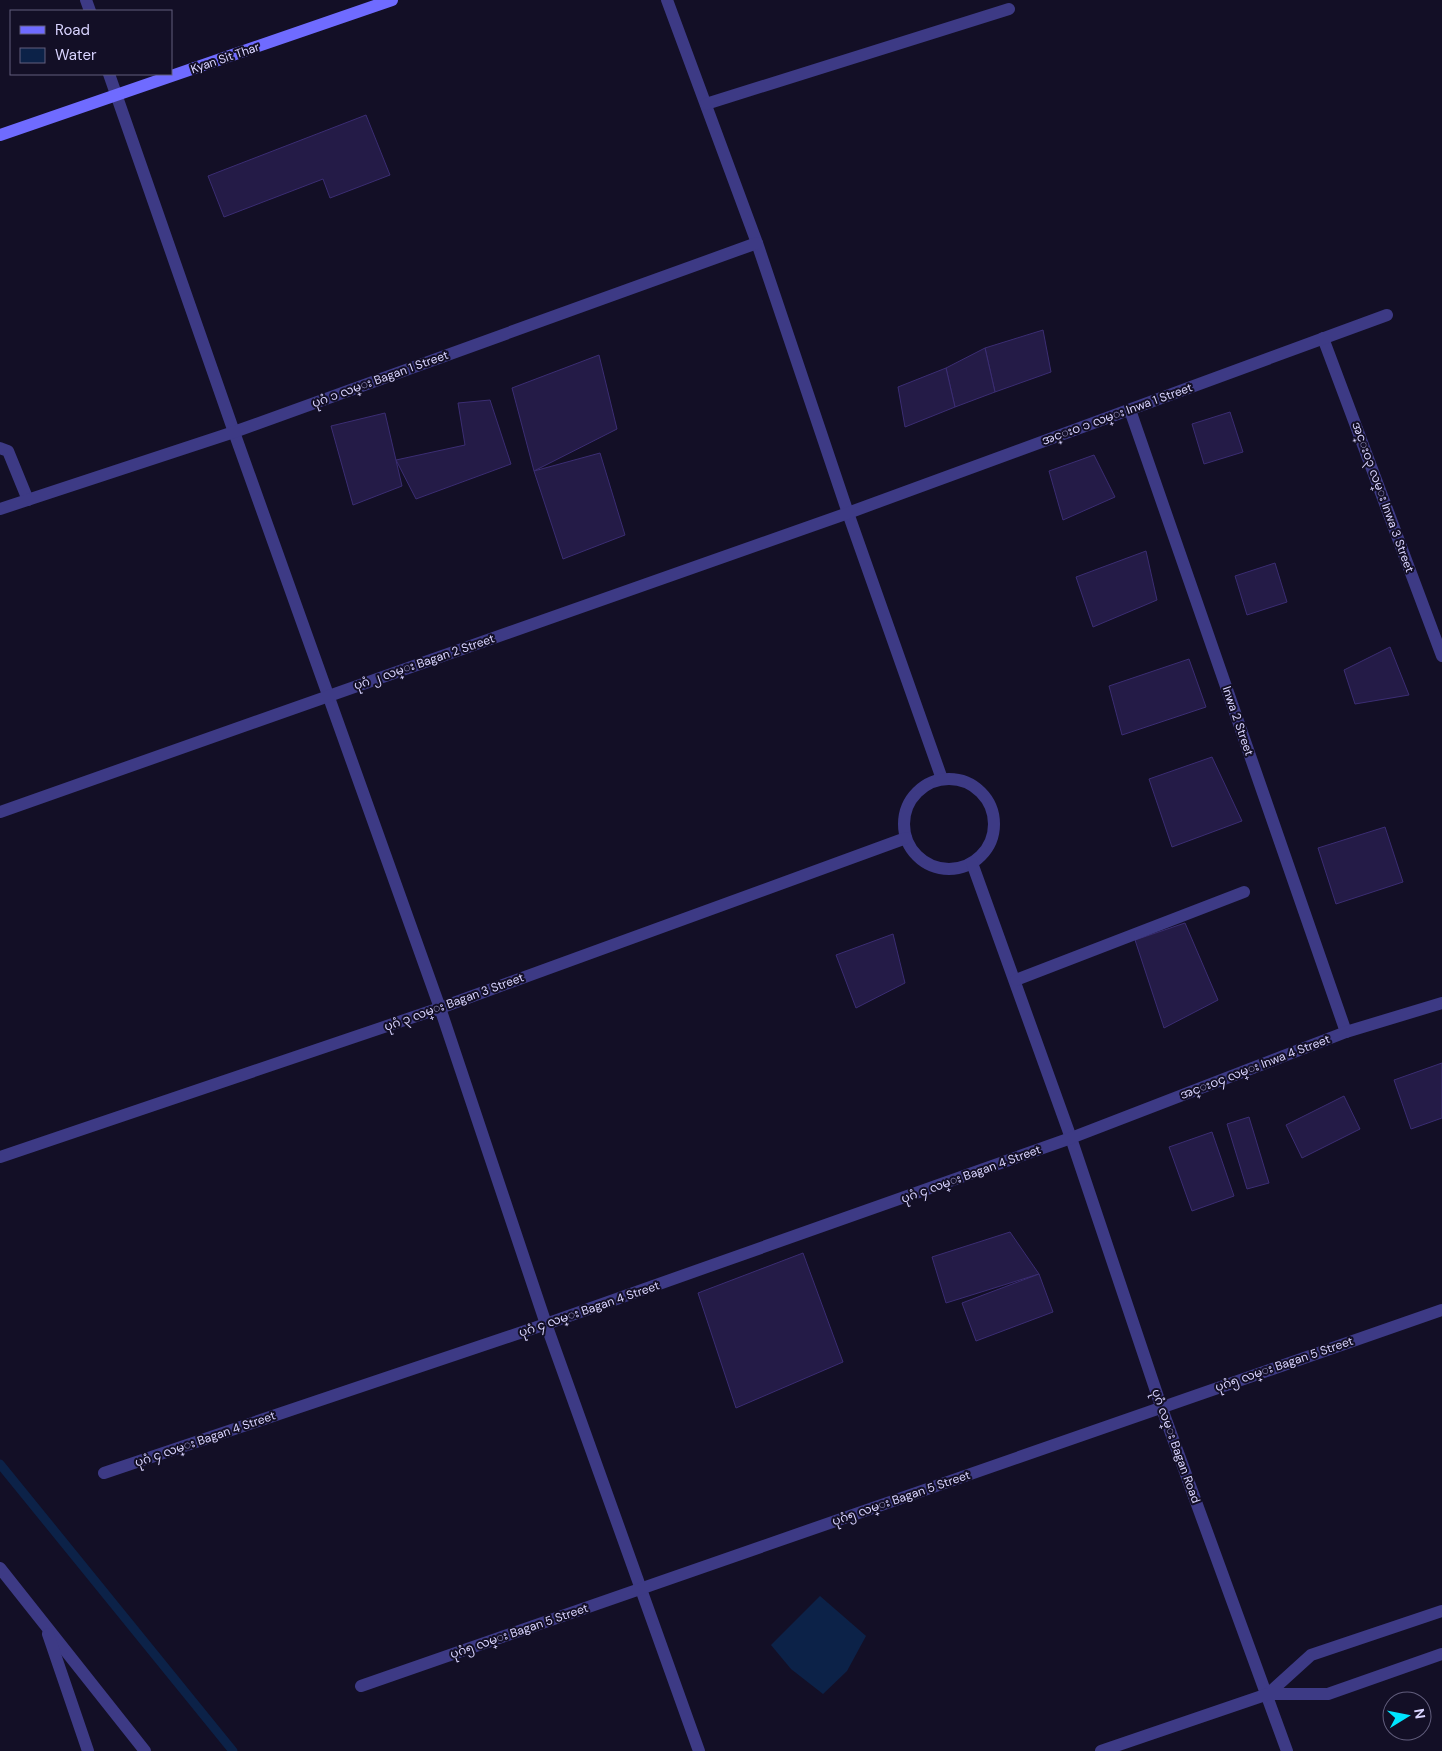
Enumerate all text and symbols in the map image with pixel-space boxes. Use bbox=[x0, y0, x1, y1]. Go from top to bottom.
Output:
legend bbox=[10, 10, 172, 75]
text: Road bbox=[55, 20, 90, 40]
street label: Kyan Sit Thar bbox=[189, 39, 262, 77]
text: Water bbox=[55, 45, 97, 65]
street label: ပုဂံ ၁ လမ္း Bagan 1 Street bbox=[310, 347, 451, 413]
street label: အင္းဝ ၁ လမ္း Inwa 1 Street bbox=[1039, 379, 1195, 450]
street label: အင္းဝ၃ လမ္း Inwa 3 Street bbox=[1346, 419, 1418, 576]
street label: ပုဂံ ၂ လမ္း Bagan 2 Street bbox=[351, 630, 497, 696]
street label: Inwa 2 Street bbox=[1219, 684, 1257, 758]
street label: ပုဂံ ၃ လမ္း Bagan 3 Street bbox=[382, 969, 527, 1037]
street label: အင္းဝ၄ လမ္း Inwa 4 Street bbox=[1178, 1031, 1333, 1105]
street label: ပုဂံ ၄ လမ္း Bagan 4 Street bbox=[899, 1141, 1044, 1209]
street label: ပုဂံ ၄ လမ္း Bagan 4 Street bbox=[517, 1277, 662, 1342]
street label: ပုဂံ၅ လမ္း Bagan 5 Street bbox=[1213, 1333, 1356, 1397]
street label: ပုဂံ လမ္း Bagan Road bbox=[1146, 1387, 1204, 1506]
street label: ပုဂံ ၄ လမ္း Bagan 4 Street bbox=[133, 1407, 278, 1472]
street label: ပုဂံ၅ လမ္း Bagan 5 Street bbox=[830, 1467, 973, 1531]
street label: ပုဂံ၅ လမ္း Bagan 5 Street bbox=[448, 1600, 591, 1664]
north arrow bbox=[1382, 1691, 1432, 1741]
text: N bbox=[1410, 1707, 1430, 1720]

